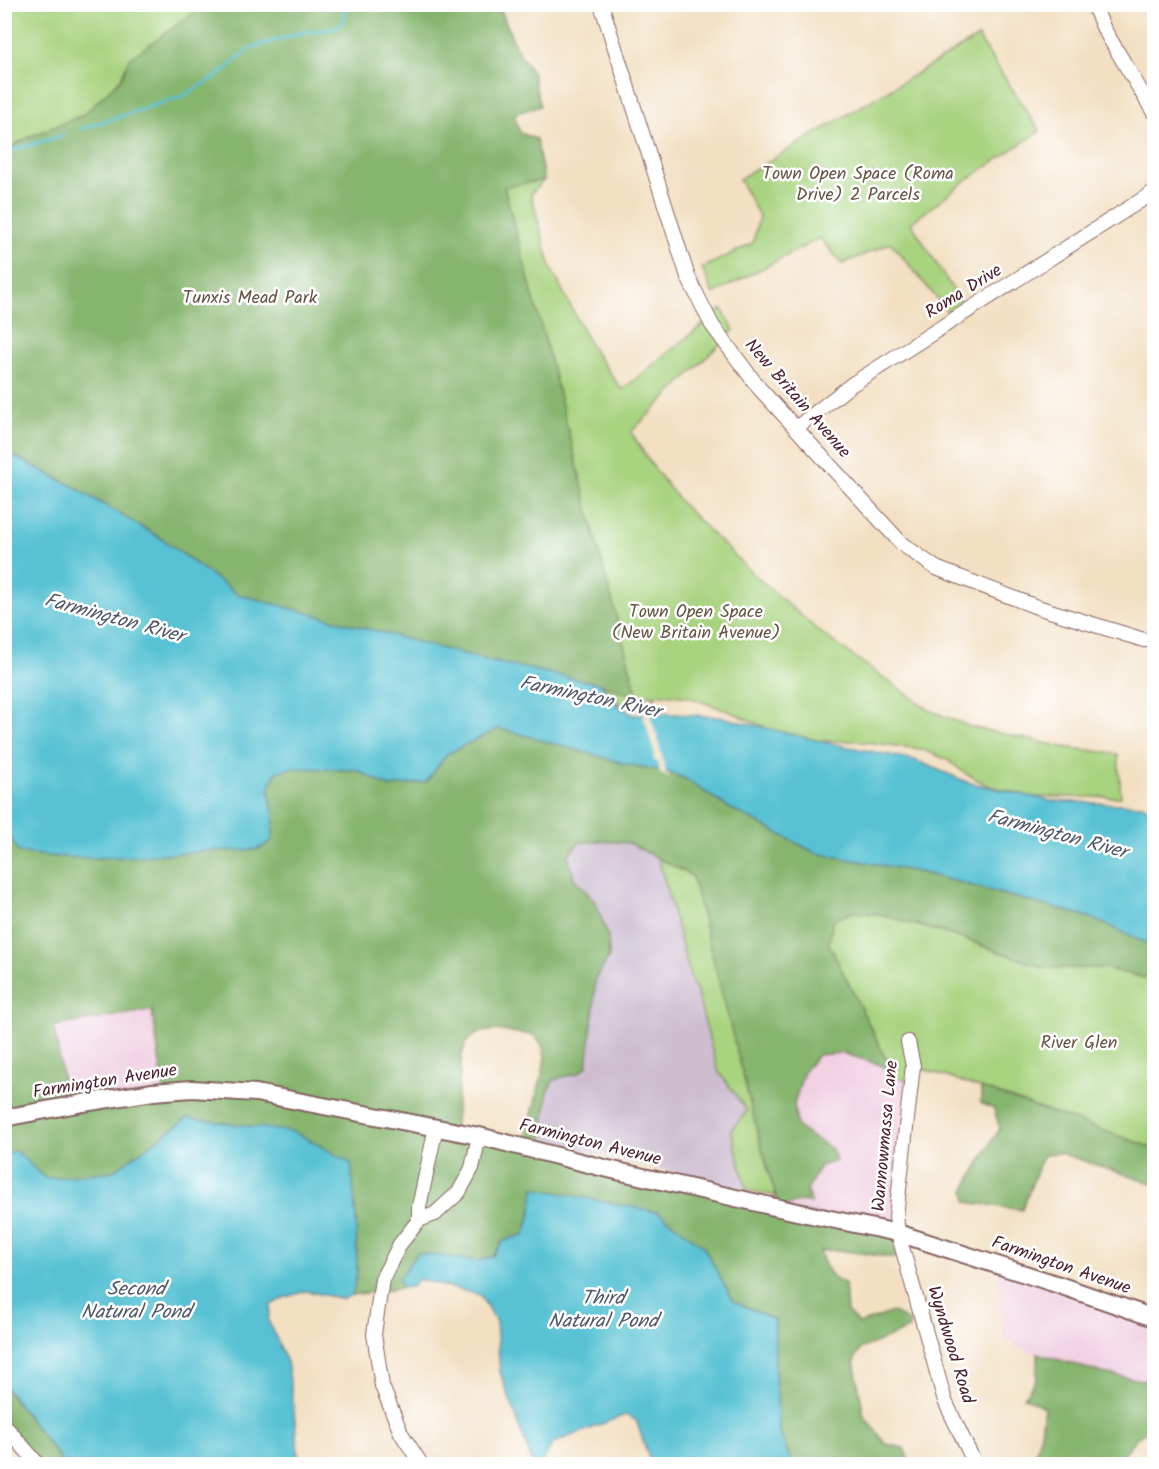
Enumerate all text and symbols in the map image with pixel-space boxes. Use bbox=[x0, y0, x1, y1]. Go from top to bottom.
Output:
park label: Town Open Space (Roma Drive) 2 Parcels bbox=[762, 160, 954, 210]
street label: Roma Drive bbox=[920, 257, 1008, 327]
park label: Tunxis Mead Park bbox=[183, 284, 318, 313]
street label: New Britain Avenue bbox=[737, 333, 857, 465]
water label: Farmington River bbox=[41, 585, 192, 654]
park label: Town Open Space (New Britain Avenue) bbox=[612, 598, 780, 648]
water label: Farmington River bbox=[517, 667, 668, 729]
water label: Farmington River bbox=[984, 801, 1135, 870]
park label: River Glen bbox=[1041, 1029, 1117, 1058]
street label: Farmington Avenue bbox=[31, 1056, 179, 1108]
street label: Wannowmassa Lane bbox=[865, 1059, 907, 1213]
street label: Farmington Avenue bbox=[516, 1111, 664, 1175]
street label: Farmington Avenue bbox=[987, 1229, 1135, 1303]
water label: Second Natural Pond bbox=[81, 1274, 196, 1329]
water label: Third Natural Pond bbox=[548, 1283, 663, 1338]
street label: Wyndwood Road bbox=[918, 1283, 982, 1408]

